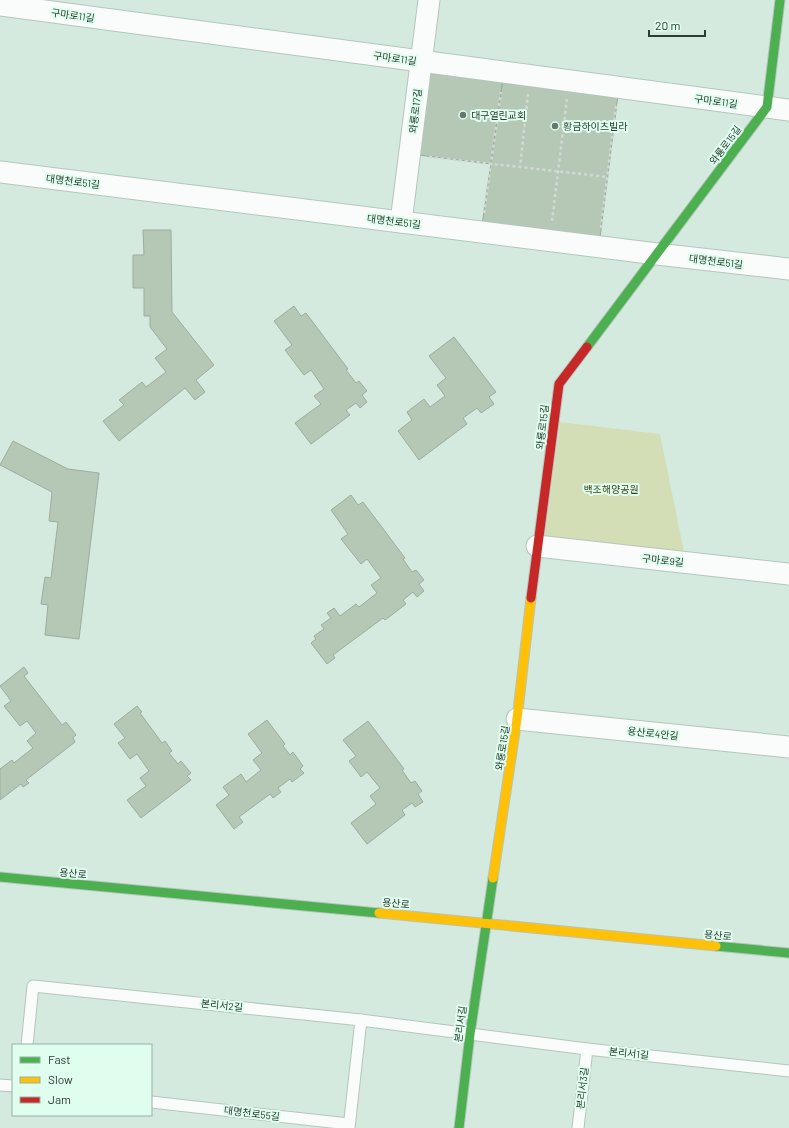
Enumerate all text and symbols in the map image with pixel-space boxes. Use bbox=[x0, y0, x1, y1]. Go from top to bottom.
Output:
street label: 구마로11길 bbox=[50, 6, 96, 24]
scale bar bbox=[649, 12, 705, 38]
text: 20 m bbox=[655, 18, 681, 32]
street label: 구마로11길 bbox=[372, 49, 418, 67]
street label: 와룡로17길 bbox=[406, 88, 424, 134]
street label: 구마로11길 bbox=[693, 92, 739, 110]
place label: 대구열린교회 bbox=[471, 109, 526, 121]
marker: 대구열린교회 bbox=[458, 110, 468, 120]
place label: 황금하이츠빌라 bbox=[563, 120, 628, 132]
marker: 황금하이츠빌라 bbox=[550, 121, 560, 131]
street label: 와룡로15길 bbox=[707, 123, 743, 167]
street label: 대명천로51길 bbox=[45, 172, 101, 190]
street label: 대명천로51길 bbox=[366, 212, 422, 230]
street label: 대명천로51길 bbox=[688, 252, 744, 270]
street label: 와룡로15길 bbox=[533, 404, 551, 450]
park label: 백조해양공원 bbox=[583, 483, 639, 495]
street label: 구마로9길 bbox=[641, 552, 685, 568]
street label: 용산로4안길 bbox=[627, 724, 679, 742]
street label: 와룡로15길 bbox=[493, 725, 511, 771]
street label: 용산로 bbox=[59, 866, 87, 880]
street label: 용산로 bbox=[382, 896, 410, 910]
street label: 용산로 bbox=[704, 928, 732, 942]
street label: 본리서2길 bbox=[200, 997, 244, 1013]
street label: 본리서길 bbox=[451, 1005, 469, 1043]
legend bbox=[12, 1044, 152, 1116]
street label: 본리서1길 bbox=[608, 1045, 650, 1061]
text: Fast bbox=[48, 1052, 71, 1066]
street label: 본리서3길 bbox=[574, 1067, 590, 1109]
text: Slow bbox=[48, 1072, 73, 1086]
text: Jam bbox=[48, 1092, 71, 1106]
street label: 대명천로55길 bbox=[223, 1104, 281, 1122]

